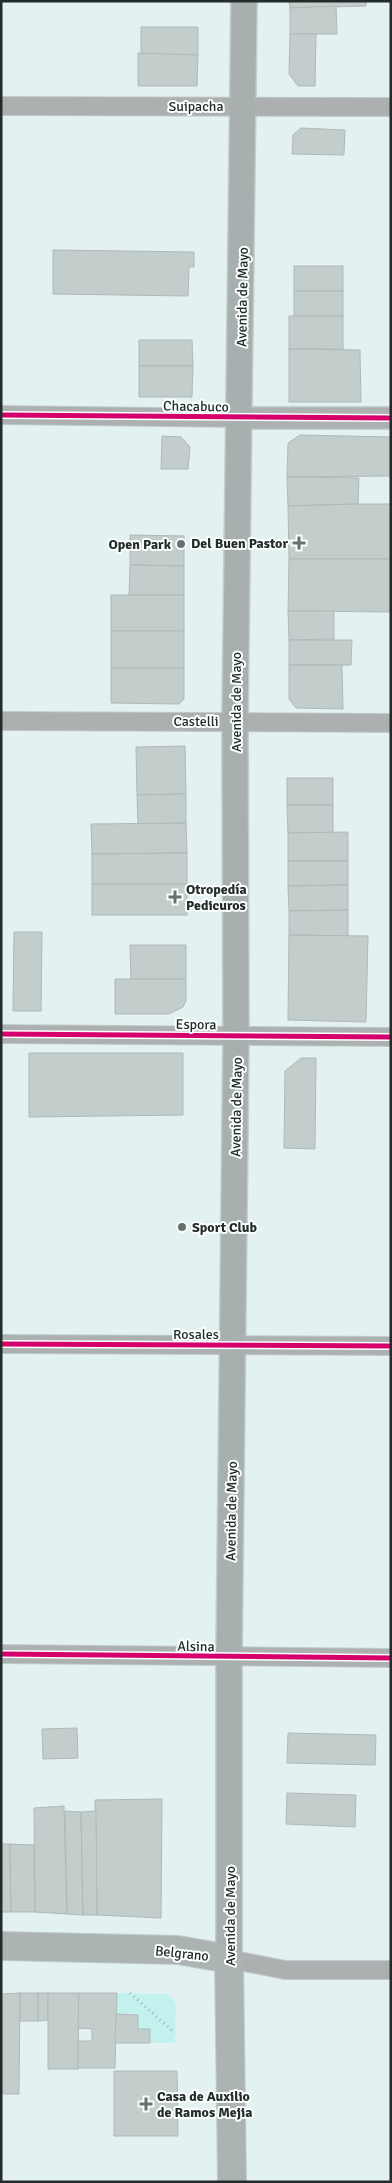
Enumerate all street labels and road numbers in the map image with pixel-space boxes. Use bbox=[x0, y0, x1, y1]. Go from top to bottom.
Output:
street label: Suipacha bbox=[169, 98, 223, 115]
street label: Avenida de Mayo bbox=[233, 247, 252, 347]
street label: Chacabuco bbox=[163, 397, 229, 416]
street label: Avenida de Mayo bbox=[228, 652, 245, 752]
street label: Castelli bbox=[173, 713, 219, 730]
street label: Espora bbox=[175, 1016, 217, 1033]
street label: Avenida de Mayo bbox=[227, 1057, 246, 1157]
street label: Rosales bbox=[173, 1326, 219, 1343]
street label: Avenida de Mayo bbox=[222, 1461, 241, 1561]
street label: Alsina bbox=[177, 1638, 215, 1655]
street label: Avenida de Mayo bbox=[222, 1866, 239, 1966]
street label: Belgrano bbox=[154, 1942, 210, 1965]

